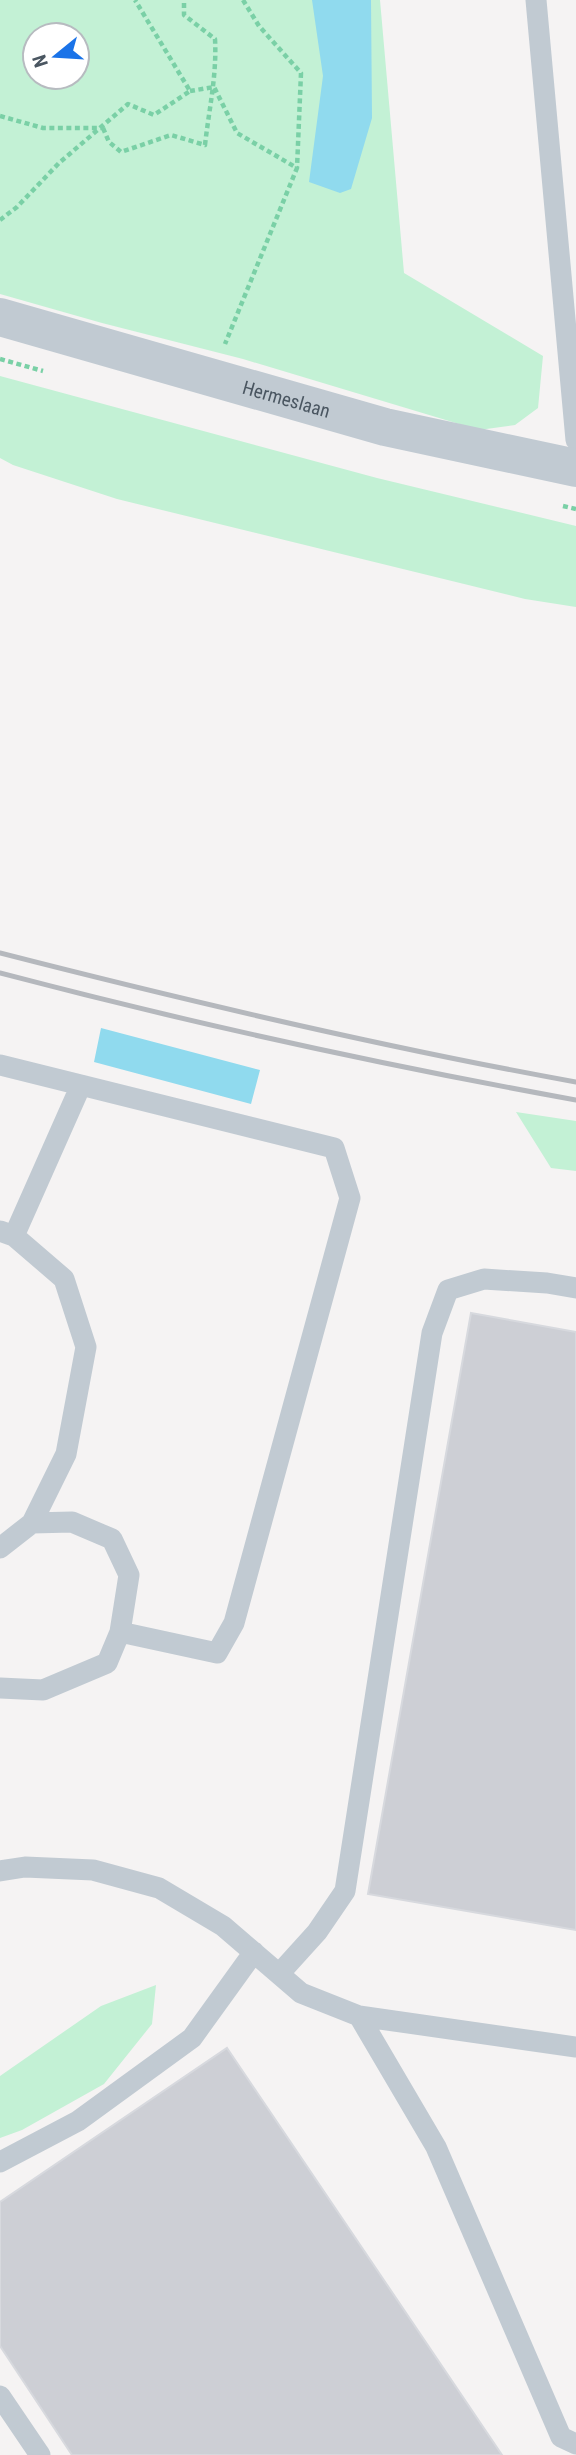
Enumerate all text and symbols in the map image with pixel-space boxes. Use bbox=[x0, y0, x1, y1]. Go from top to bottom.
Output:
north arrow bbox=[21, 21, 91, 91]
text: N bbox=[28, 52, 53, 70]
street label: Hermeslaan bbox=[240, 375, 333, 422]

